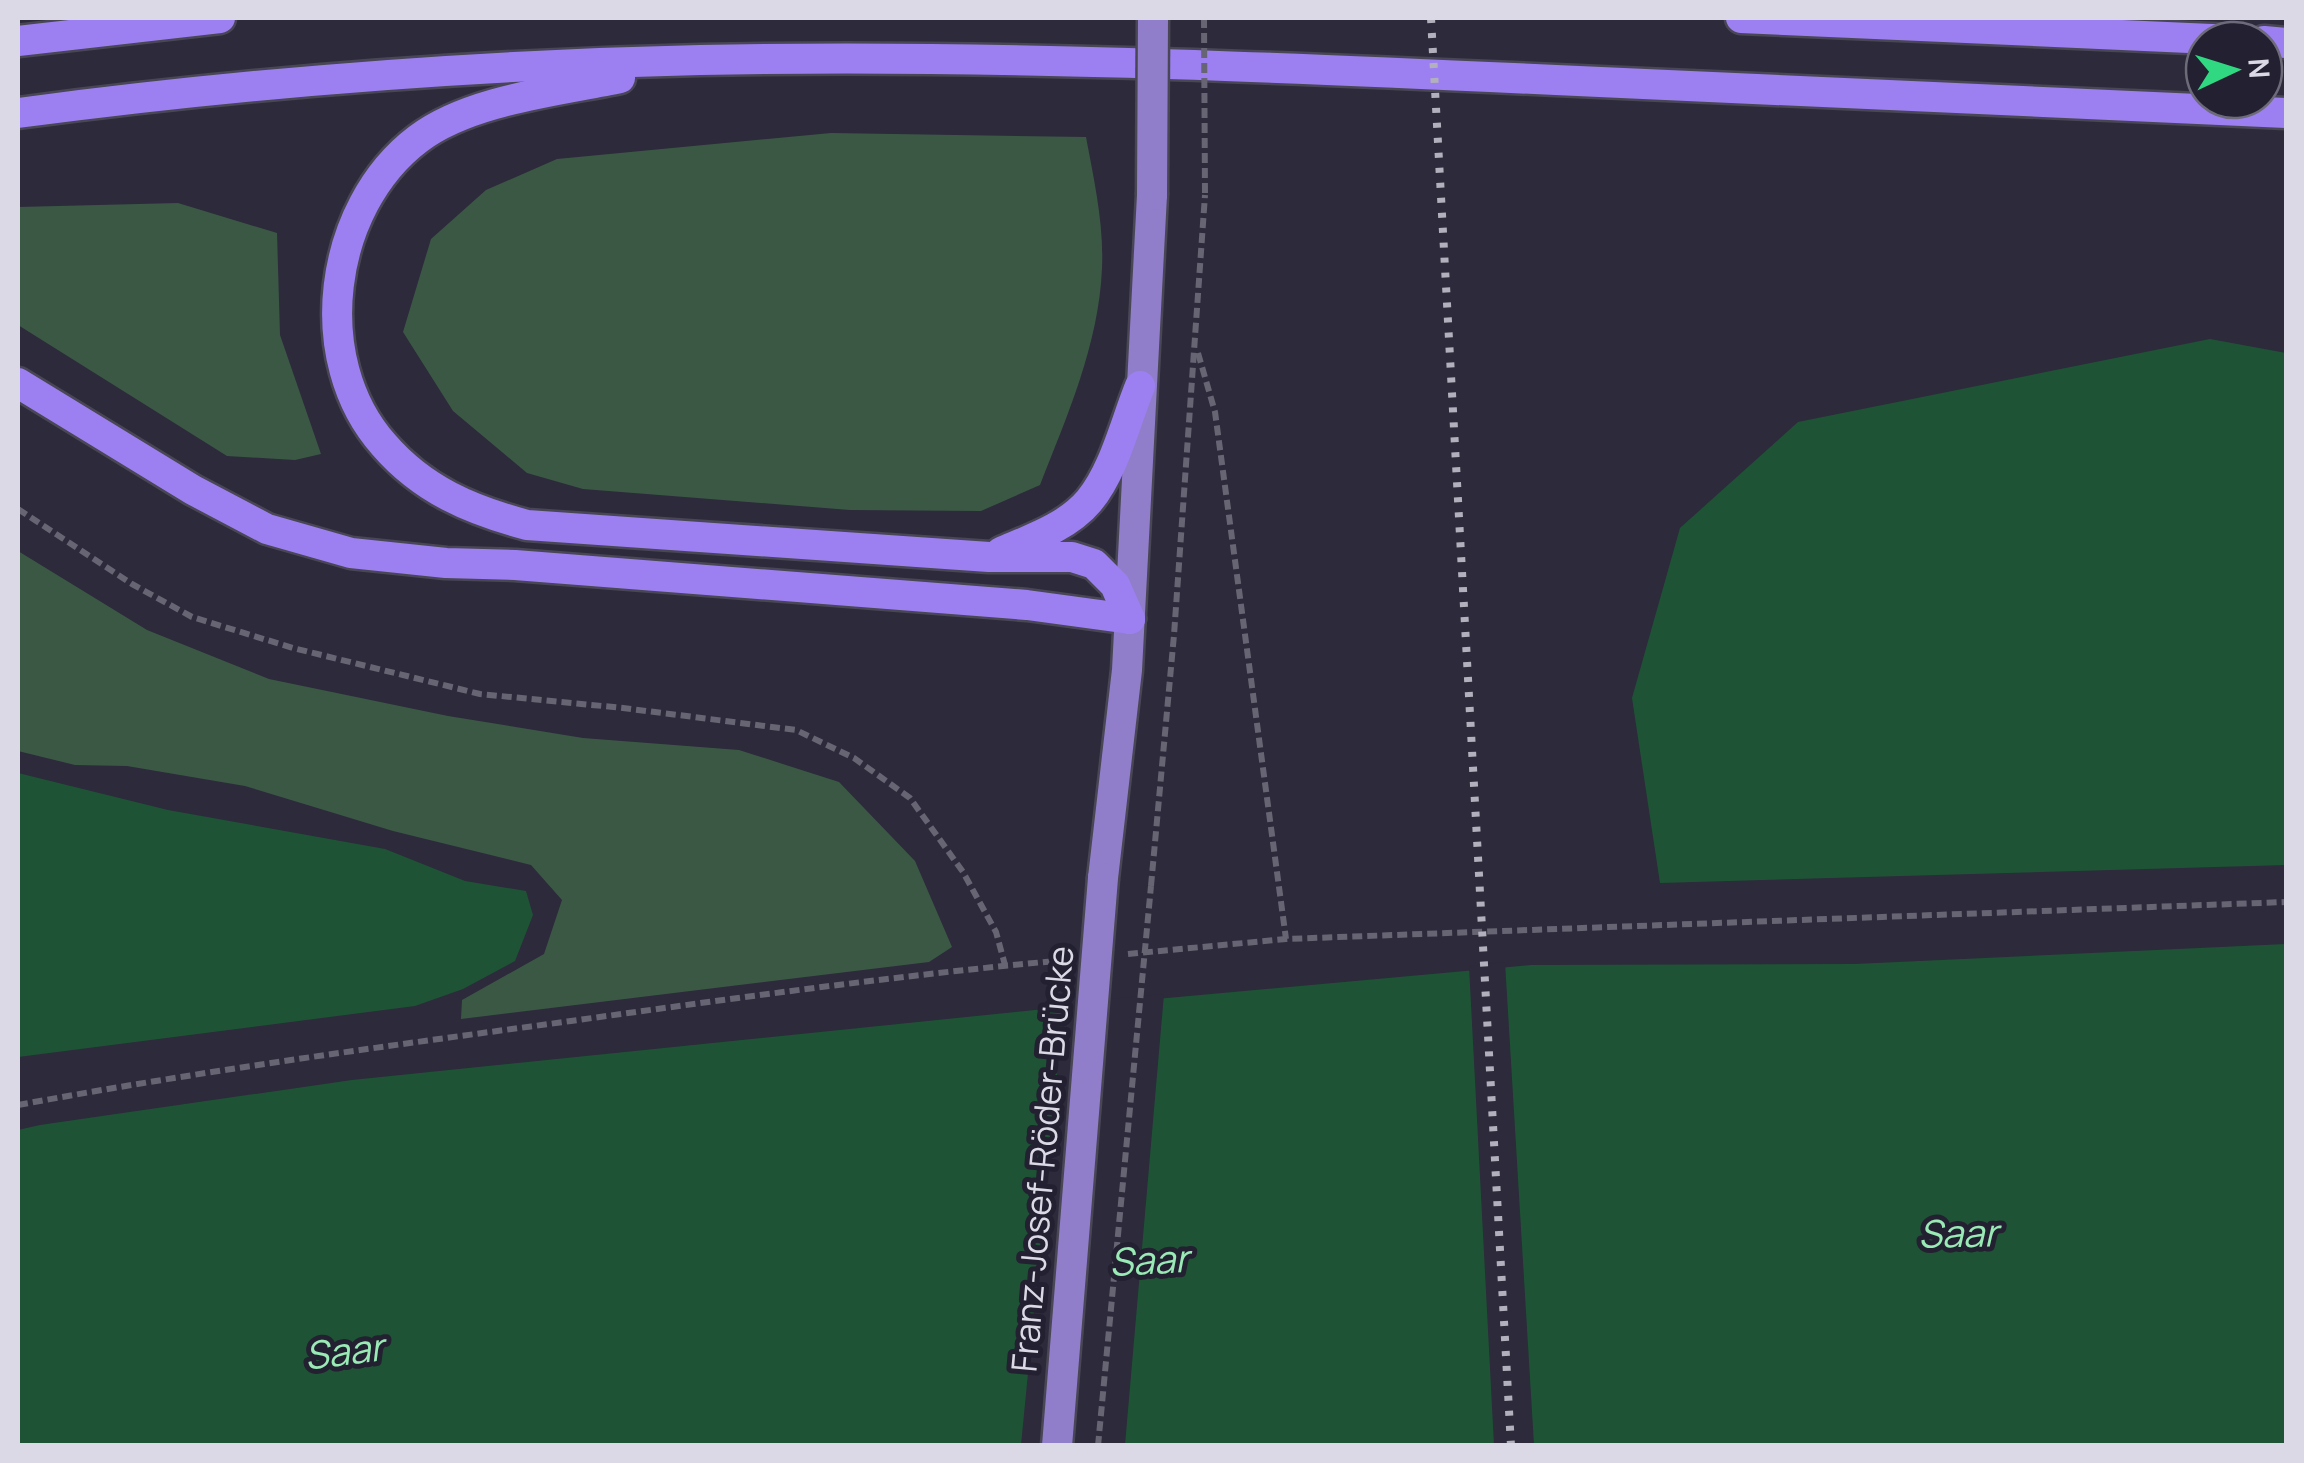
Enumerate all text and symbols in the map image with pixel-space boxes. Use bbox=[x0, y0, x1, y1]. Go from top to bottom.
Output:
north arrow bbox=[2184, 20, 2284, 120]
text: N bbox=[2240, 57, 2280, 80]
street label: Franz-Josef-Röder-Brücke bbox=[999, 944, 1085, 1374]
water label: Saar bbox=[1918, 1205, 2002, 1259]
water label: Saar bbox=[1108, 1231, 1194, 1287]
water label: Saar bbox=[301, 1319, 391, 1381]

